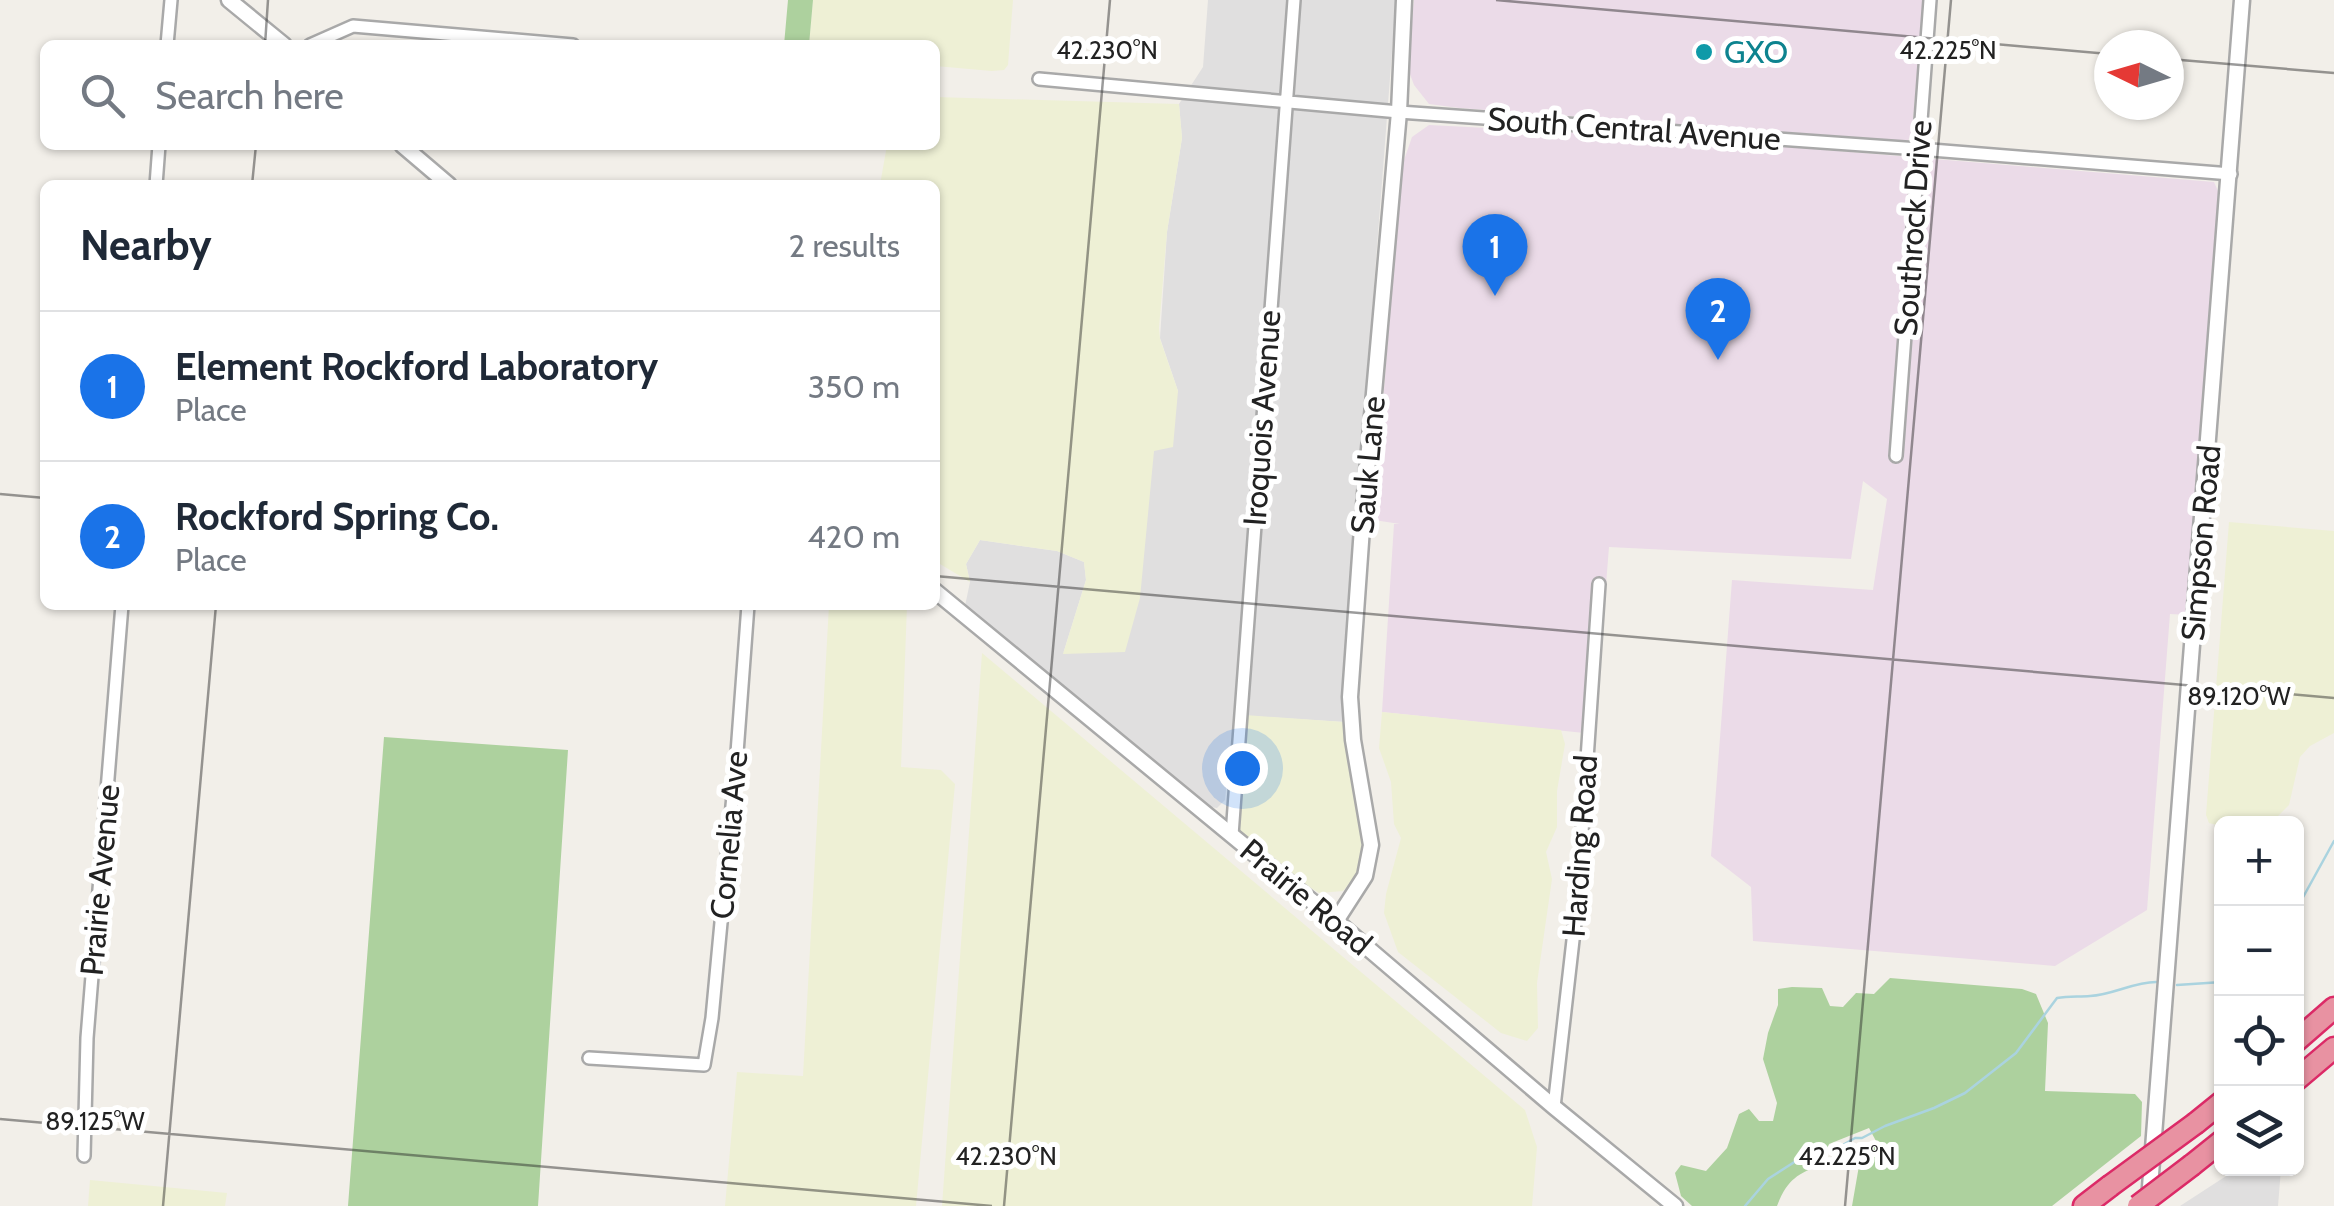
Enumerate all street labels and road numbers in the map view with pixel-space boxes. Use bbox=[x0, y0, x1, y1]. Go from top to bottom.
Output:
street label: South Central Avenue bbox=[1486, 99, 1782, 158]
street label: Southrock Drive bbox=[1886, 119, 1939, 337]
street label: Iroquois Avenue bbox=[1235, 309, 1288, 527]
street label: Sauk Lane bbox=[1342, 395, 1393, 535]
street label: Simpson Road bbox=[2173, 443, 2228, 643]
street label: Cornelia Ave bbox=[702, 749, 755, 921]
street label: Harding Road bbox=[1554, 754, 1605, 938]
street label: Prairie Avenue bbox=[72, 783, 127, 977]
street label: Prairie Road bbox=[1233, 830, 1380, 963]

